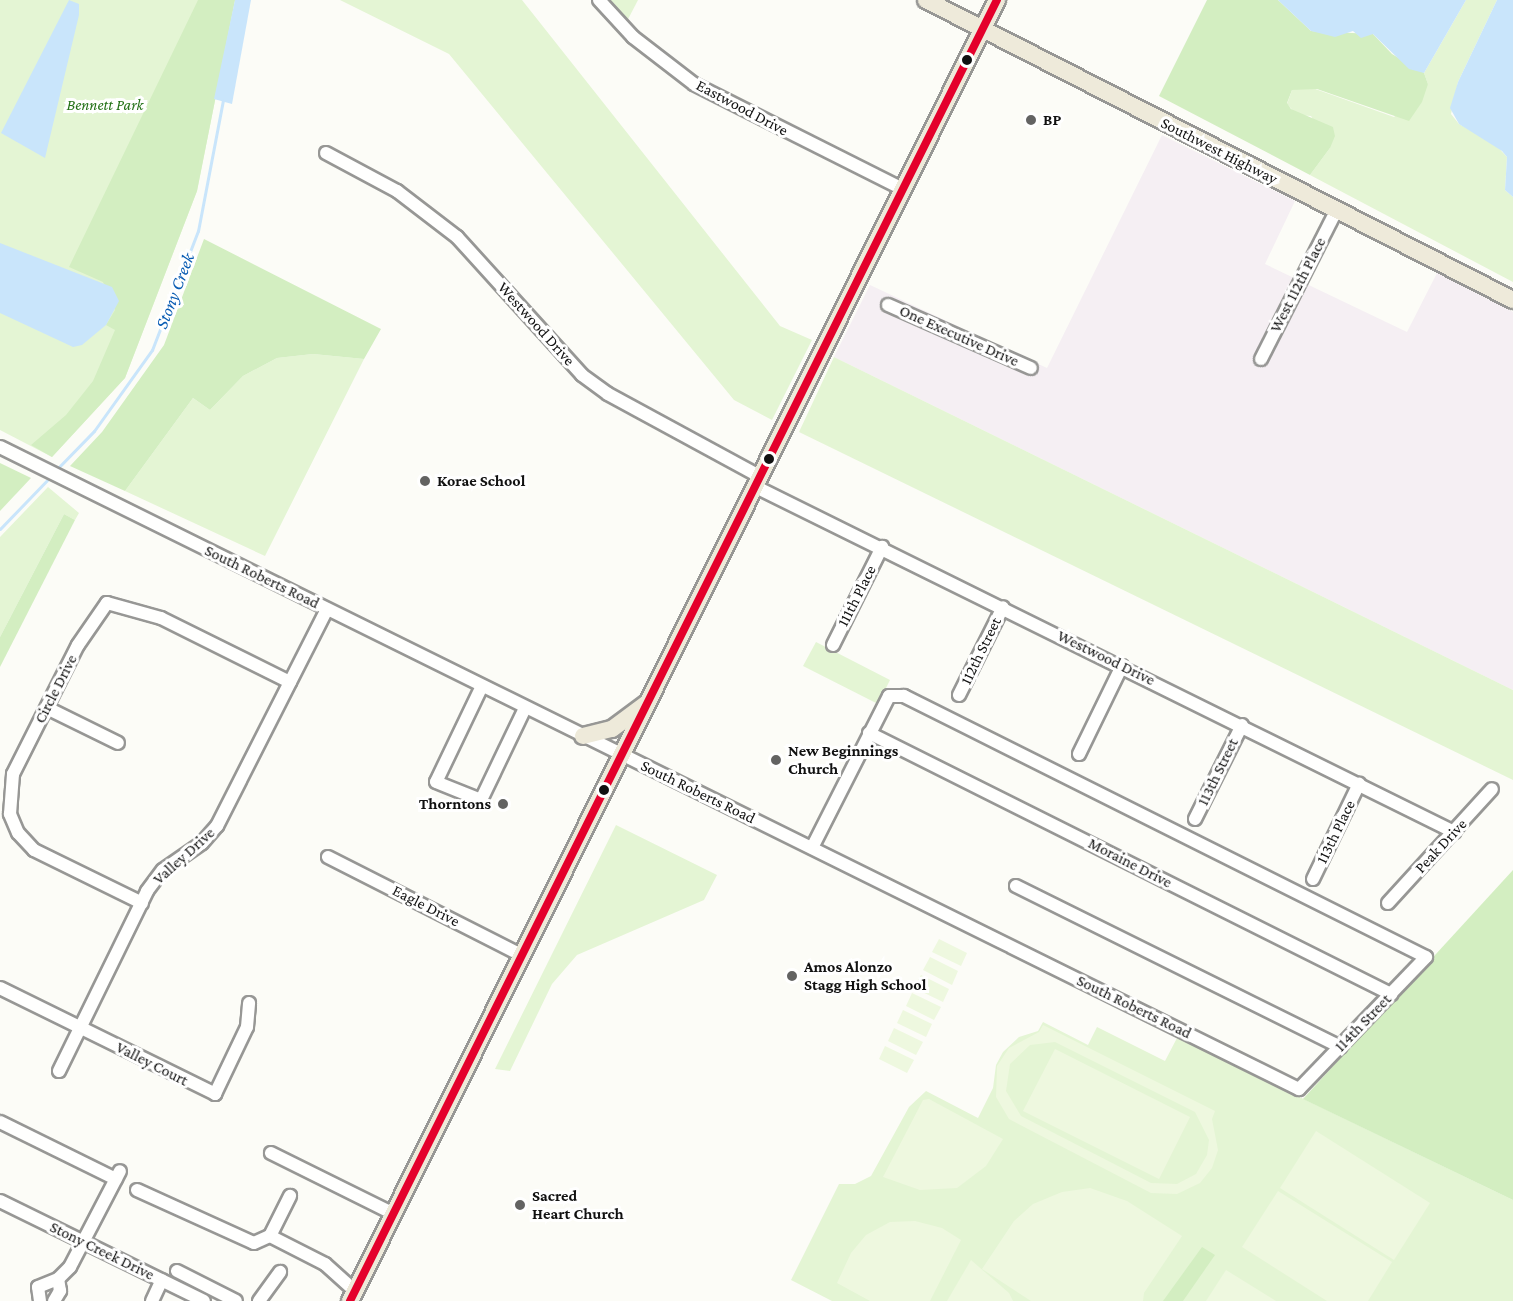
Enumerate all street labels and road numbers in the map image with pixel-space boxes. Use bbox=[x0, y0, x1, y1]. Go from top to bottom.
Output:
street label: Eastwood Drive bbox=[693, 76, 791, 140]
street label: Southwest Highway bbox=[1157, 113, 1281, 189]
street label: West 112th Place bbox=[1266, 234, 1330, 336]
street label: Westwood Drive bbox=[493, 278, 579, 370]
street label: One Executive Drive bbox=[896, 301, 1022, 371]
street label: South Roberts Road bbox=[202, 541, 322, 613]
street label: 111th Place bbox=[833, 562, 881, 630]
street label: 112th Street bbox=[956, 614, 1006, 688]
street label: Westwood Drive bbox=[1054, 626, 1158, 690]
street label: Circle Drive bbox=[31, 651, 81, 727]
street label: 113th Street bbox=[1193, 735, 1243, 809]
street label: South Roberts Road bbox=[638, 756, 758, 828]
street label: 113th Place bbox=[1312, 797, 1360, 867]
street label: Peak Drive bbox=[1411, 815, 1471, 877]
street label: Valley Drive bbox=[149, 823, 219, 889]
street label: Moraine Drive bbox=[1085, 834, 1175, 892]
street label: Eagle Drive bbox=[389, 881, 463, 931]
street label: South Roberts Road bbox=[1074, 971, 1194, 1043]
street label: 114th Street bbox=[1331, 990, 1395, 1056]
street label: Valley Court bbox=[113, 1038, 191, 1090]
street label: Stony Creek Drive bbox=[47, 1217, 157, 1285]

